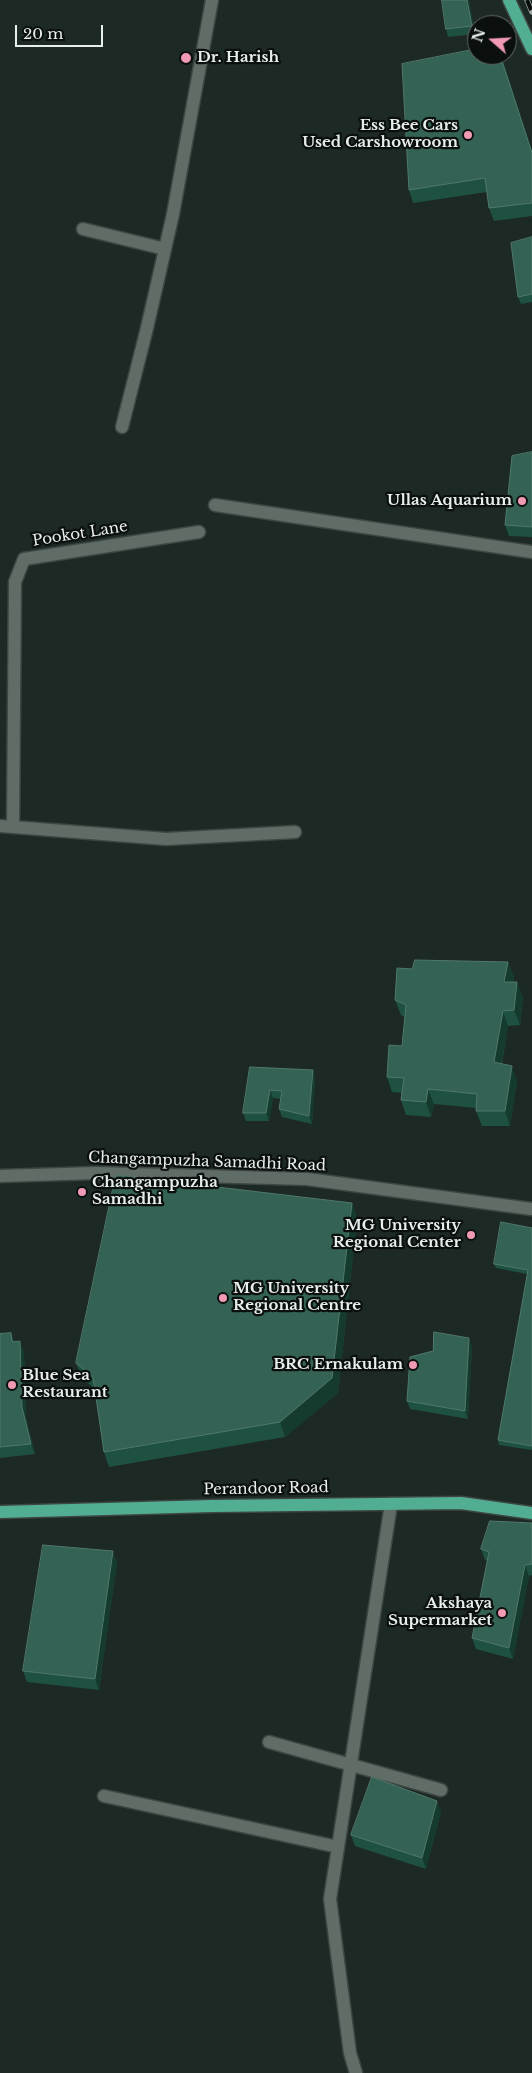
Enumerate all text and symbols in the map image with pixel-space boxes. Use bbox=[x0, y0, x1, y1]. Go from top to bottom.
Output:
scale bar bbox=[18, 15, 105, 47]
north arrow bbox=[467, 15, 517, 65]
text: 20 m bbox=[23, 24, 63, 43]
text: N bbox=[468, 26, 489, 45]
place label: Dr. Harish bbox=[197, 49, 279, 67]
marker: Dr. Harish bbox=[179, 51, 193, 65]
place label: Ess Bee Cars Used Carshowroom bbox=[302, 117, 458, 152]
marker: Ess Bee Cars Used Carshowroom bbox=[462, 129, 474, 141]
place label: Ullas Aquarium bbox=[387, 492, 512, 510]
marker: Ullas Aquarium bbox=[516, 495, 528, 507]
street label: Pookot Lane bbox=[31, 518, 129, 550]
street label: Changampuzha Samadhi Road bbox=[88, 1149, 326, 1175]
place label: Changampuzha Samadhi bbox=[92, 1174, 218, 1209]
marker: Changampuzha Samadhi bbox=[76, 1186, 88, 1198]
place label: MG University Regional Center bbox=[333, 1217, 461, 1252]
marker: MG University Regional Center bbox=[465, 1229, 477, 1241]
place label: MG University Regional Centre bbox=[233, 1280, 361, 1315]
marker: MG University Regional Centre bbox=[217, 1292, 229, 1304]
place label: BRC Ernakulam bbox=[273, 1356, 403, 1374]
marker: BRC Ernakulam bbox=[407, 1359, 419, 1371]
place label: Blue Sea Restaurant bbox=[22, 1367, 108, 1402]
marker: Blue Sea Restaurant bbox=[6, 1379, 18, 1391]
street label: Perandoor Road bbox=[203, 1479, 329, 1499]
place label: Akshaya Supermarket bbox=[388, 1595, 492, 1630]
marker: Akshaya Supermarket bbox=[496, 1607, 508, 1619]

